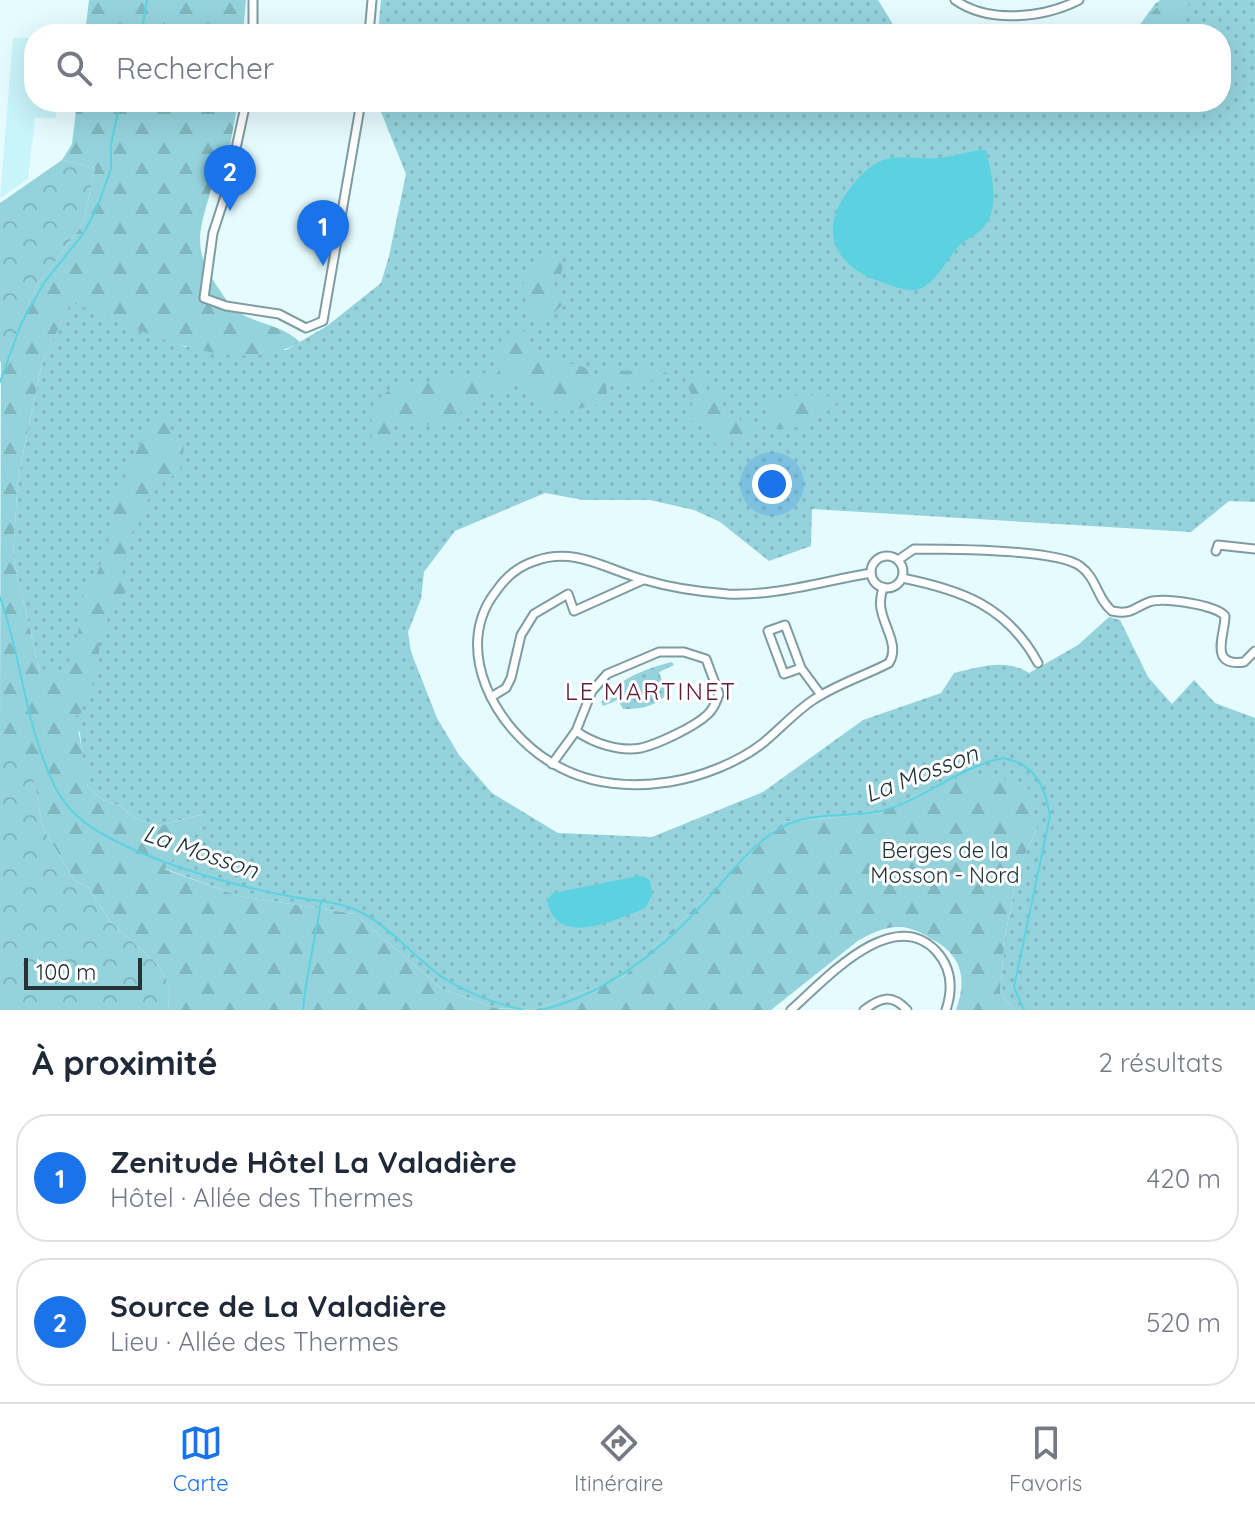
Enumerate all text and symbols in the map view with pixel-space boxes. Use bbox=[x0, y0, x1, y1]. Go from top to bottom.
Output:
search box bbox=[24, 24, 1231, 112]
icon: search bbox=[52, 46, 96, 90]
text: Rechercher bbox=[116, 49, 274, 87]
pin: 2 bbox=[204, 145, 256, 211]
pin: 1 bbox=[297, 200, 349, 266]
your location bbox=[752, 464, 792, 504]
district label: LE MARTINET bbox=[565, 676, 737, 706]
water label: La Mosson bbox=[860, 737, 983, 808]
water label: La Mosson bbox=[140, 817, 263, 885]
park label: Berges de la Mosson - Nord bbox=[870, 836, 1020, 889]
scale bar bbox=[24, 954, 142, 990]
text: 100 m bbox=[36, 958, 96, 986]
text: À proximité bbox=[32, 1041, 218, 1084]
text: 2 résultats bbox=[1098, 1046, 1223, 1079]
text: Zenitude Hôtel La Valadière bbox=[110, 1143, 517, 1181]
text: 1 bbox=[55, 1162, 65, 1195]
text: 420 m bbox=[1147, 1162, 1221, 1195]
text: Hôtel · Allée des Thermes bbox=[110, 1181, 414, 1214]
text: Source de La Valadière bbox=[110, 1287, 447, 1325]
text: 2 bbox=[53, 1306, 67, 1339]
text: 520 m bbox=[1146, 1306, 1221, 1339]
text: Lieu · Allée des Thermes bbox=[110, 1325, 399, 1358]
tab: Carte bbox=[173, 1421, 229, 1497]
tab: Itinéraire bbox=[574, 1421, 664, 1497]
tab: Favoris bbox=[1009, 1421, 1082, 1497]

